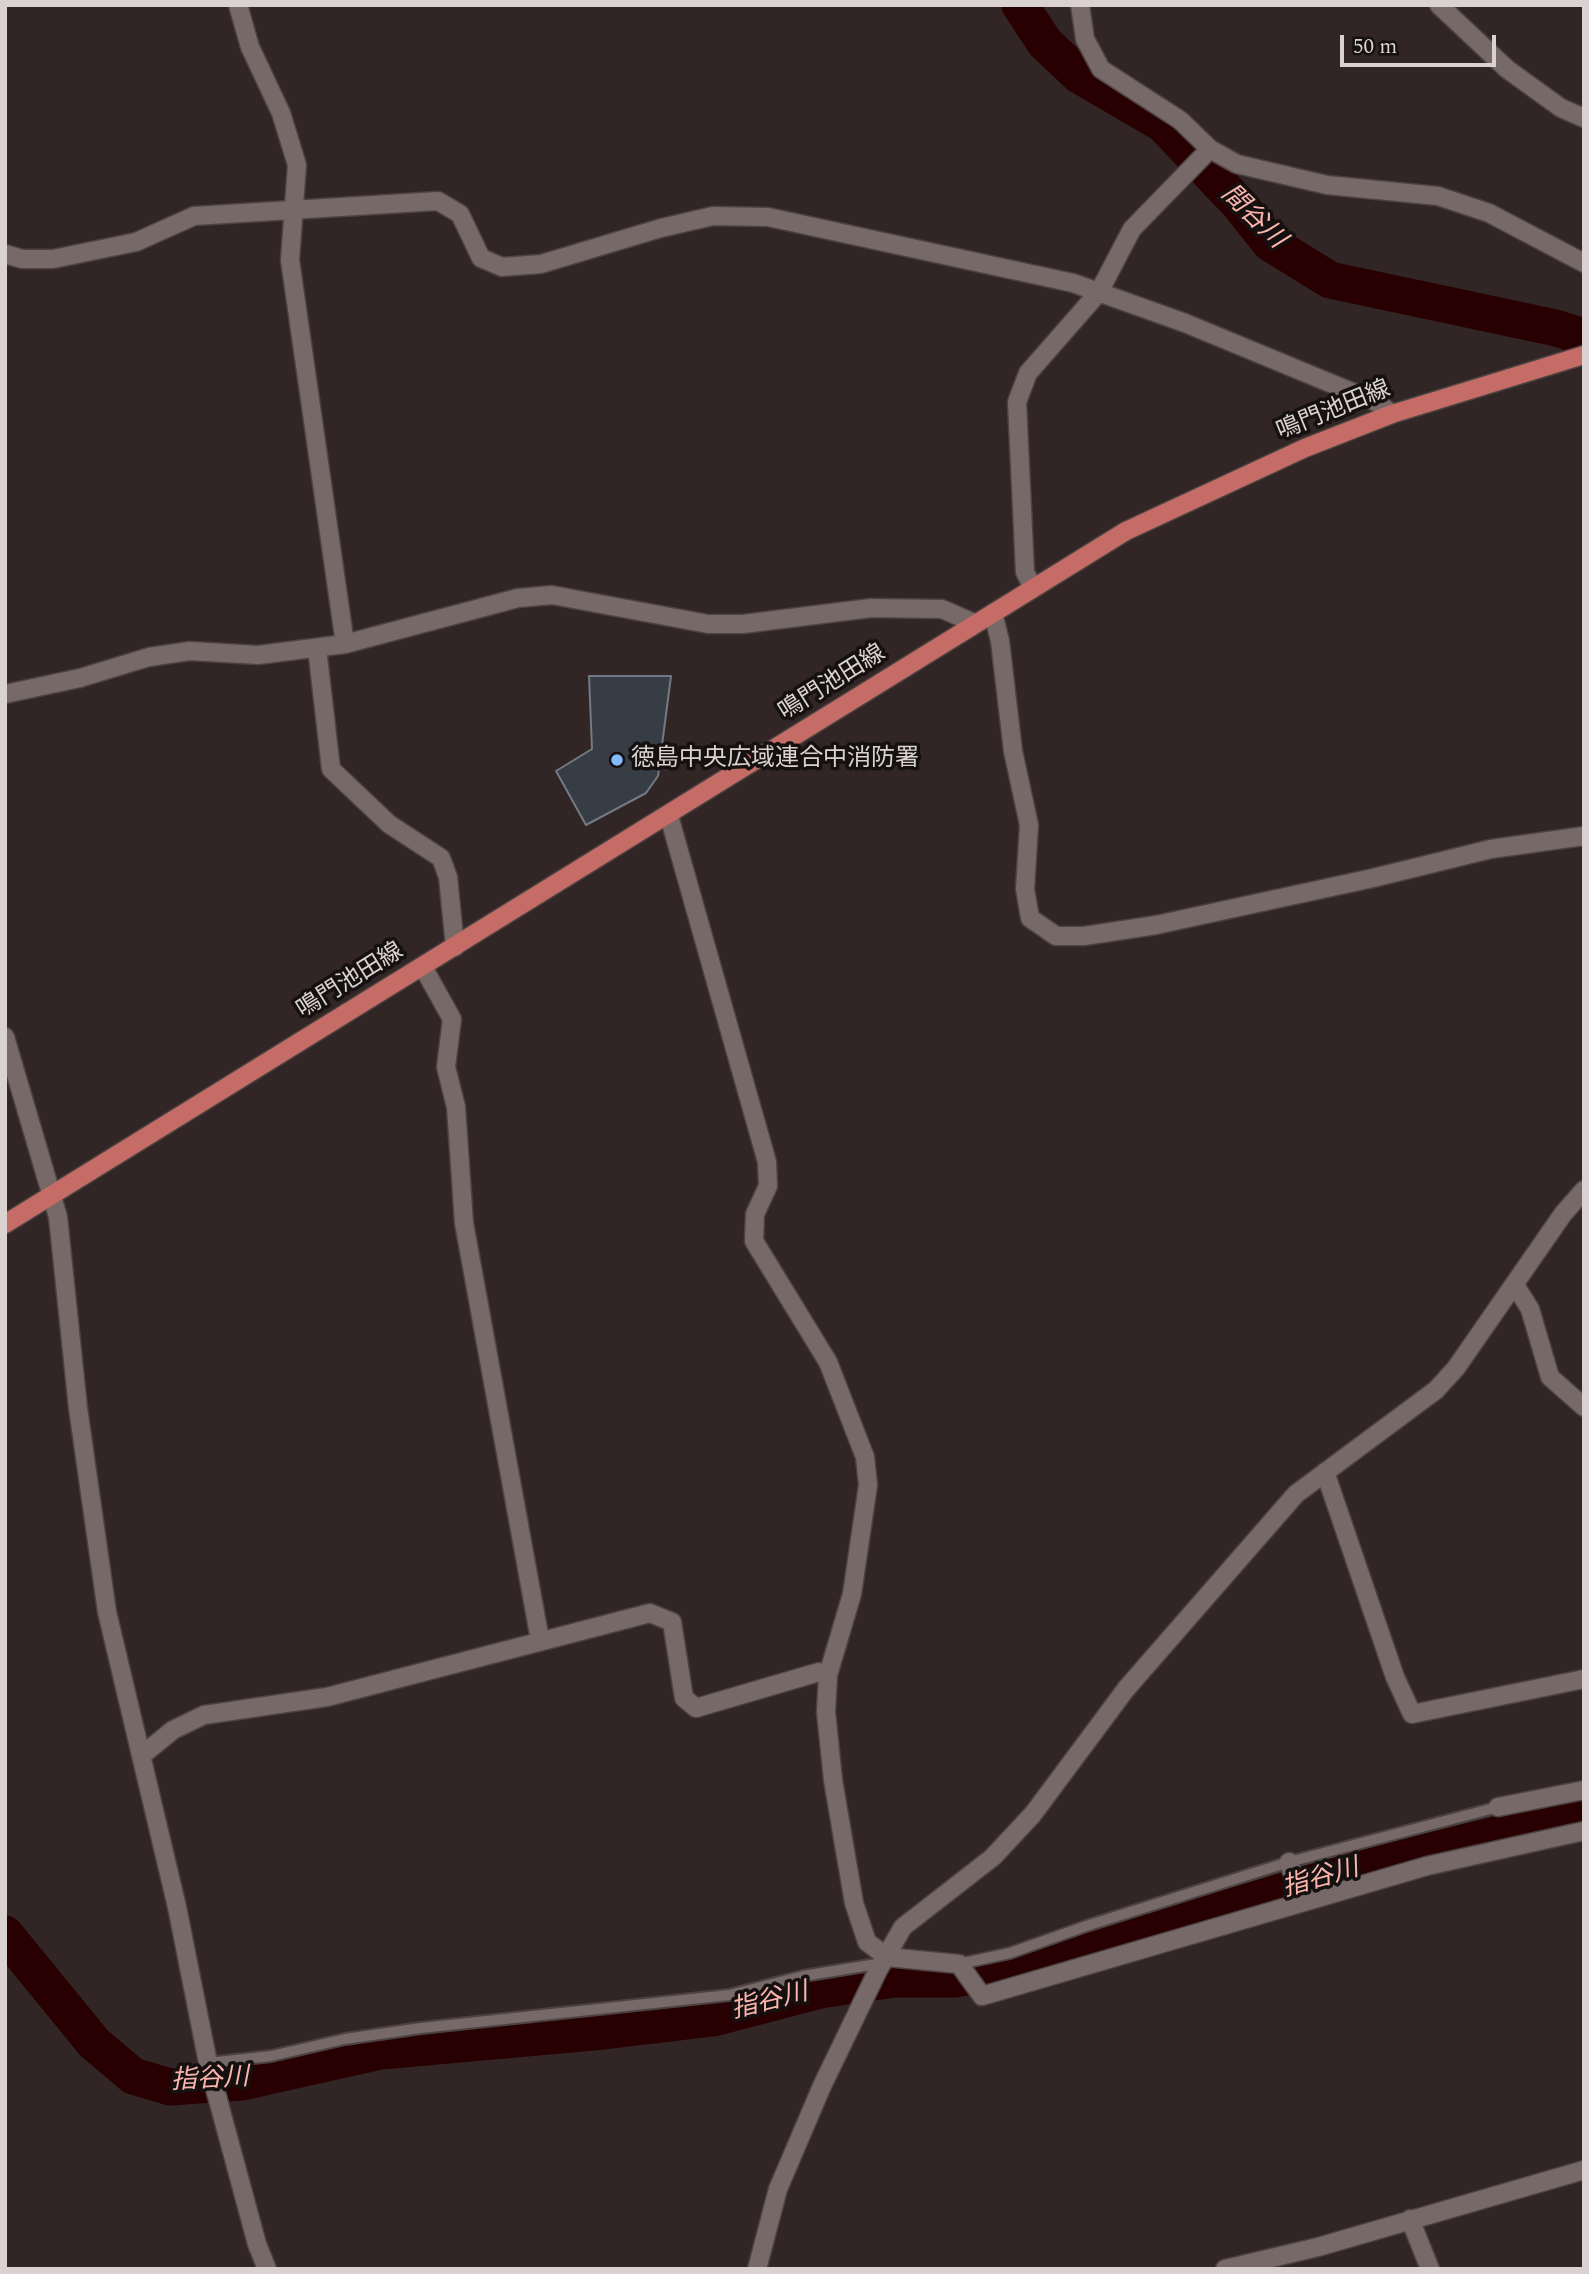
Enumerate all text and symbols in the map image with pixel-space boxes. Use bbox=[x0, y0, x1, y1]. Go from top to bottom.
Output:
scale bar bbox=[1344, 21, 1500, 65]
text: 50 m bbox=[1353, 31, 1397, 63]
water label: 間谷川 bbox=[1213, 180, 1291, 256]
street label: 鳴門池田線 bbox=[1273, 376, 1395, 448]
street label: 鳴門池田線 bbox=[774, 640, 892, 728]
place label: 徳島中央広域連合中消防署 bbox=[631, 746, 919, 774]
marker: 徳島中央広域連合中消防署 bbox=[609, 752, 625, 768]
street label: 鳴門池田線 bbox=[292, 938, 410, 1026]
water label: 指谷川 bbox=[1279, 1854, 1363, 1906]
water label: 指谷川 bbox=[728, 1978, 812, 2028]
water label: 指谷川 bbox=[170, 2063, 250, 2099]

